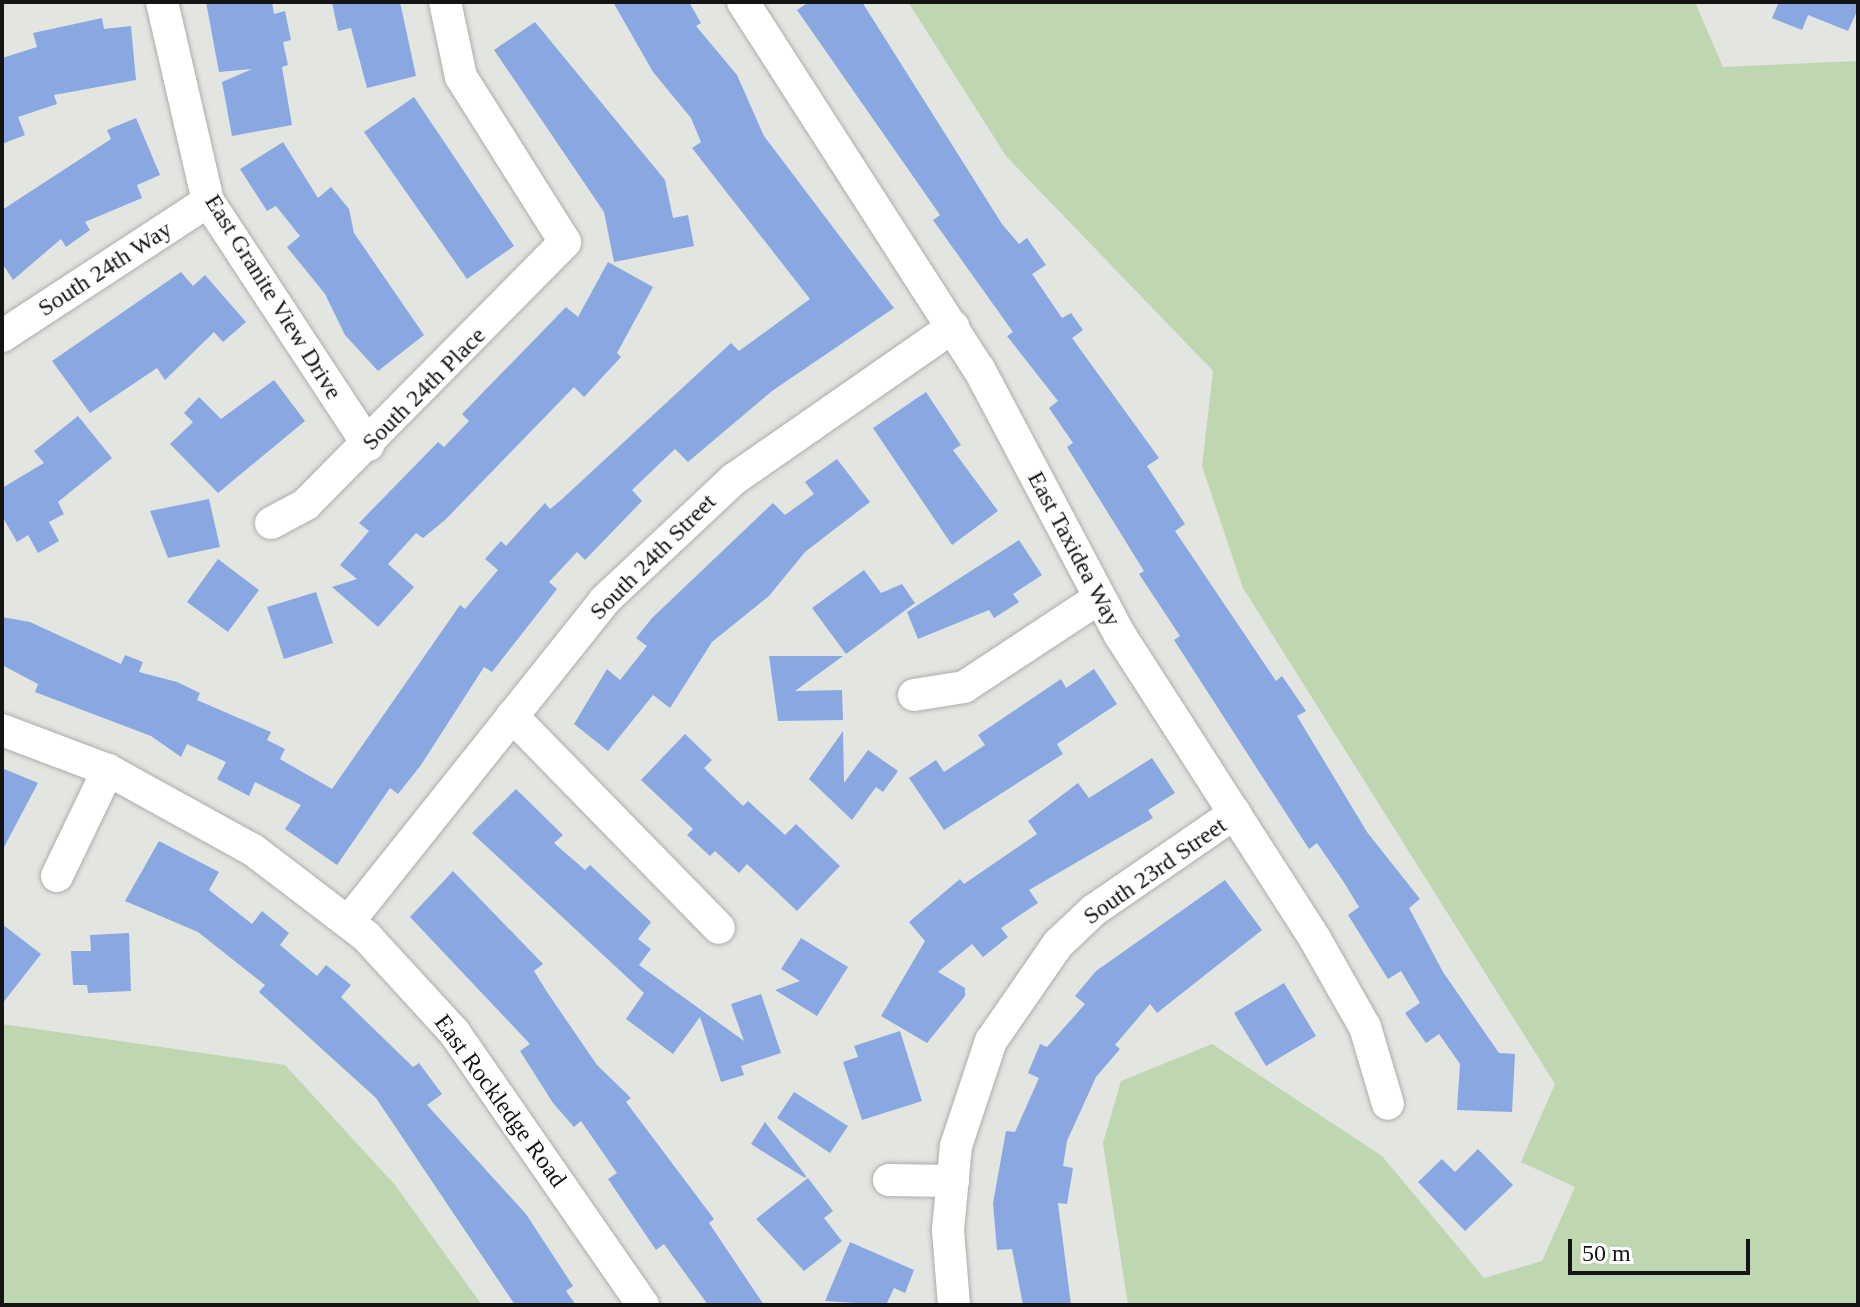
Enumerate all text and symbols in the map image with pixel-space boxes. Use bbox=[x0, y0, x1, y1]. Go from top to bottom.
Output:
street label: East Granite View Drive bbox=[198, 189, 348, 405]
street label: South 24th Way bbox=[33, 215, 177, 323]
street label: South 24th Place bbox=[356, 321, 492, 457]
street label: East Taxidea Way bbox=[1021, 466, 1127, 632]
street label: South 24th Street bbox=[584, 488, 722, 626]
street label: South 23rd Street bbox=[1078, 811, 1232, 931]
street label: East Rockledge Road bbox=[428, 1009, 572, 1193]
scale bar bbox=[1572, 1223, 1754, 1273]
text: 50 m bbox=[1582, 1240, 1631, 1266]

